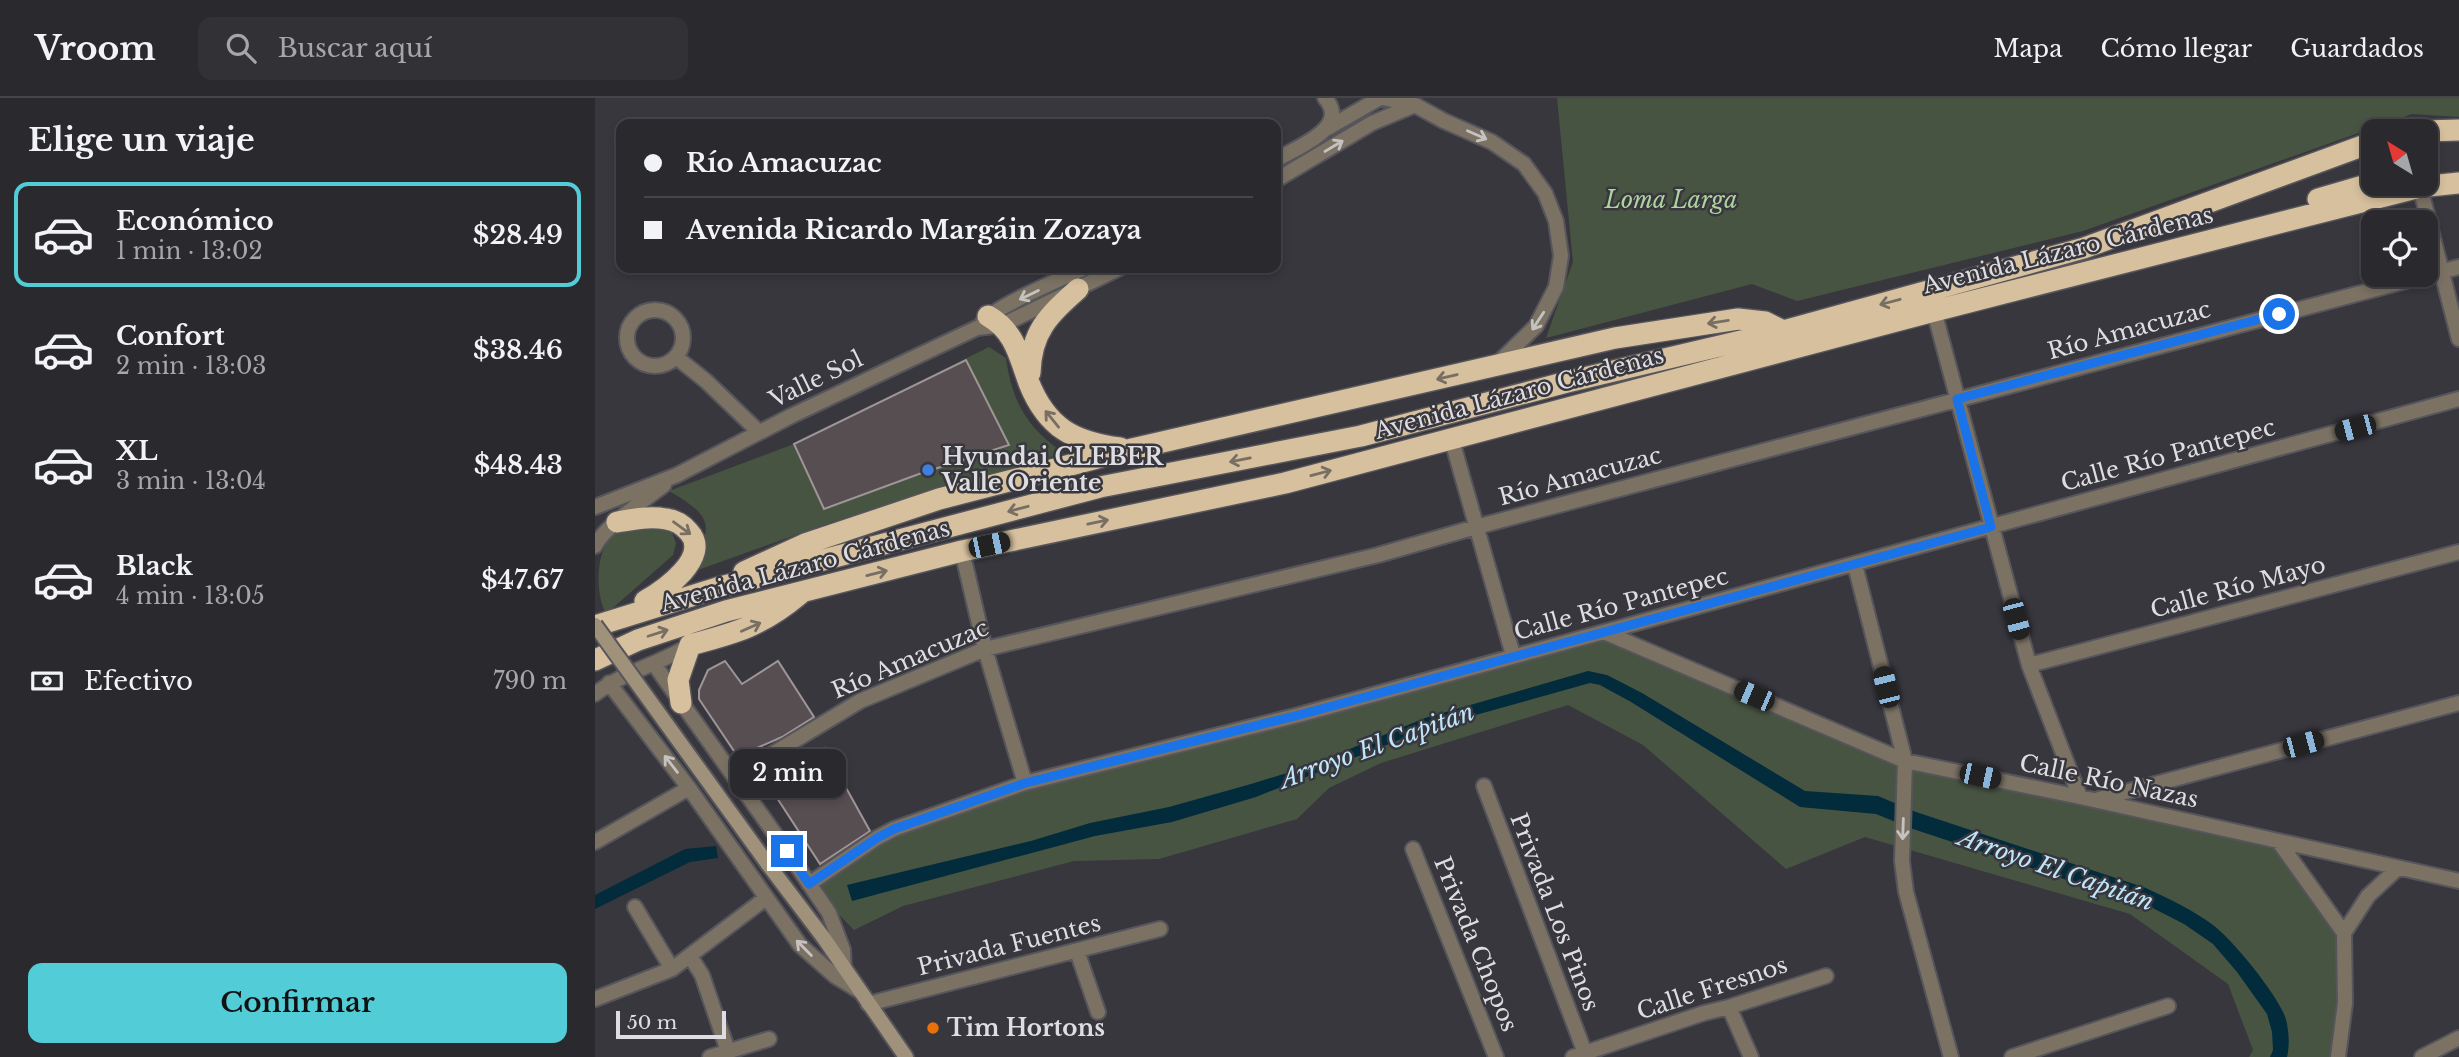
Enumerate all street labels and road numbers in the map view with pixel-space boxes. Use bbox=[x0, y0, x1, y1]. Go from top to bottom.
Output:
street label: Avenida Lázaro Cárdenas bbox=[1919, 200, 2216, 300]
street label: Río Amacuzac bbox=[2044, 295, 2214, 365]
street label: Avenida Lázaro Cárdenas bbox=[1370, 341, 1667, 445]
street label: Valle Sol bbox=[764, 344, 867, 414]
street label: Calle Río Pantepec bbox=[2058, 413, 2278, 497]
street label: Río Amacuzac bbox=[1495, 441, 1665, 511]
street label: Avenida Lázaro Cárdenas bbox=[656, 514, 953, 618]
street label: Calle Río Mayo bbox=[2147, 550, 2329, 624]
street label: Calle Río Pantepec bbox=[1511, 562, 1731, 646]
street label: Río Amacuzac bbox=[827, 613, 993, 705]
street label: Calle Río Nazas bbox=[2017, 748, 2201, 814]
street label: Privada Los Pinos bbox=[1504, 809, 1606, 1015]
street label: Privada Chopos bbox=[1428, 852, 1524, 1036]
street label: Privada Fuentes bbox=[914, 909, 1104, 981]
street label: Calle Fresnos bbox=[1633, 950, 1791, 1026]

